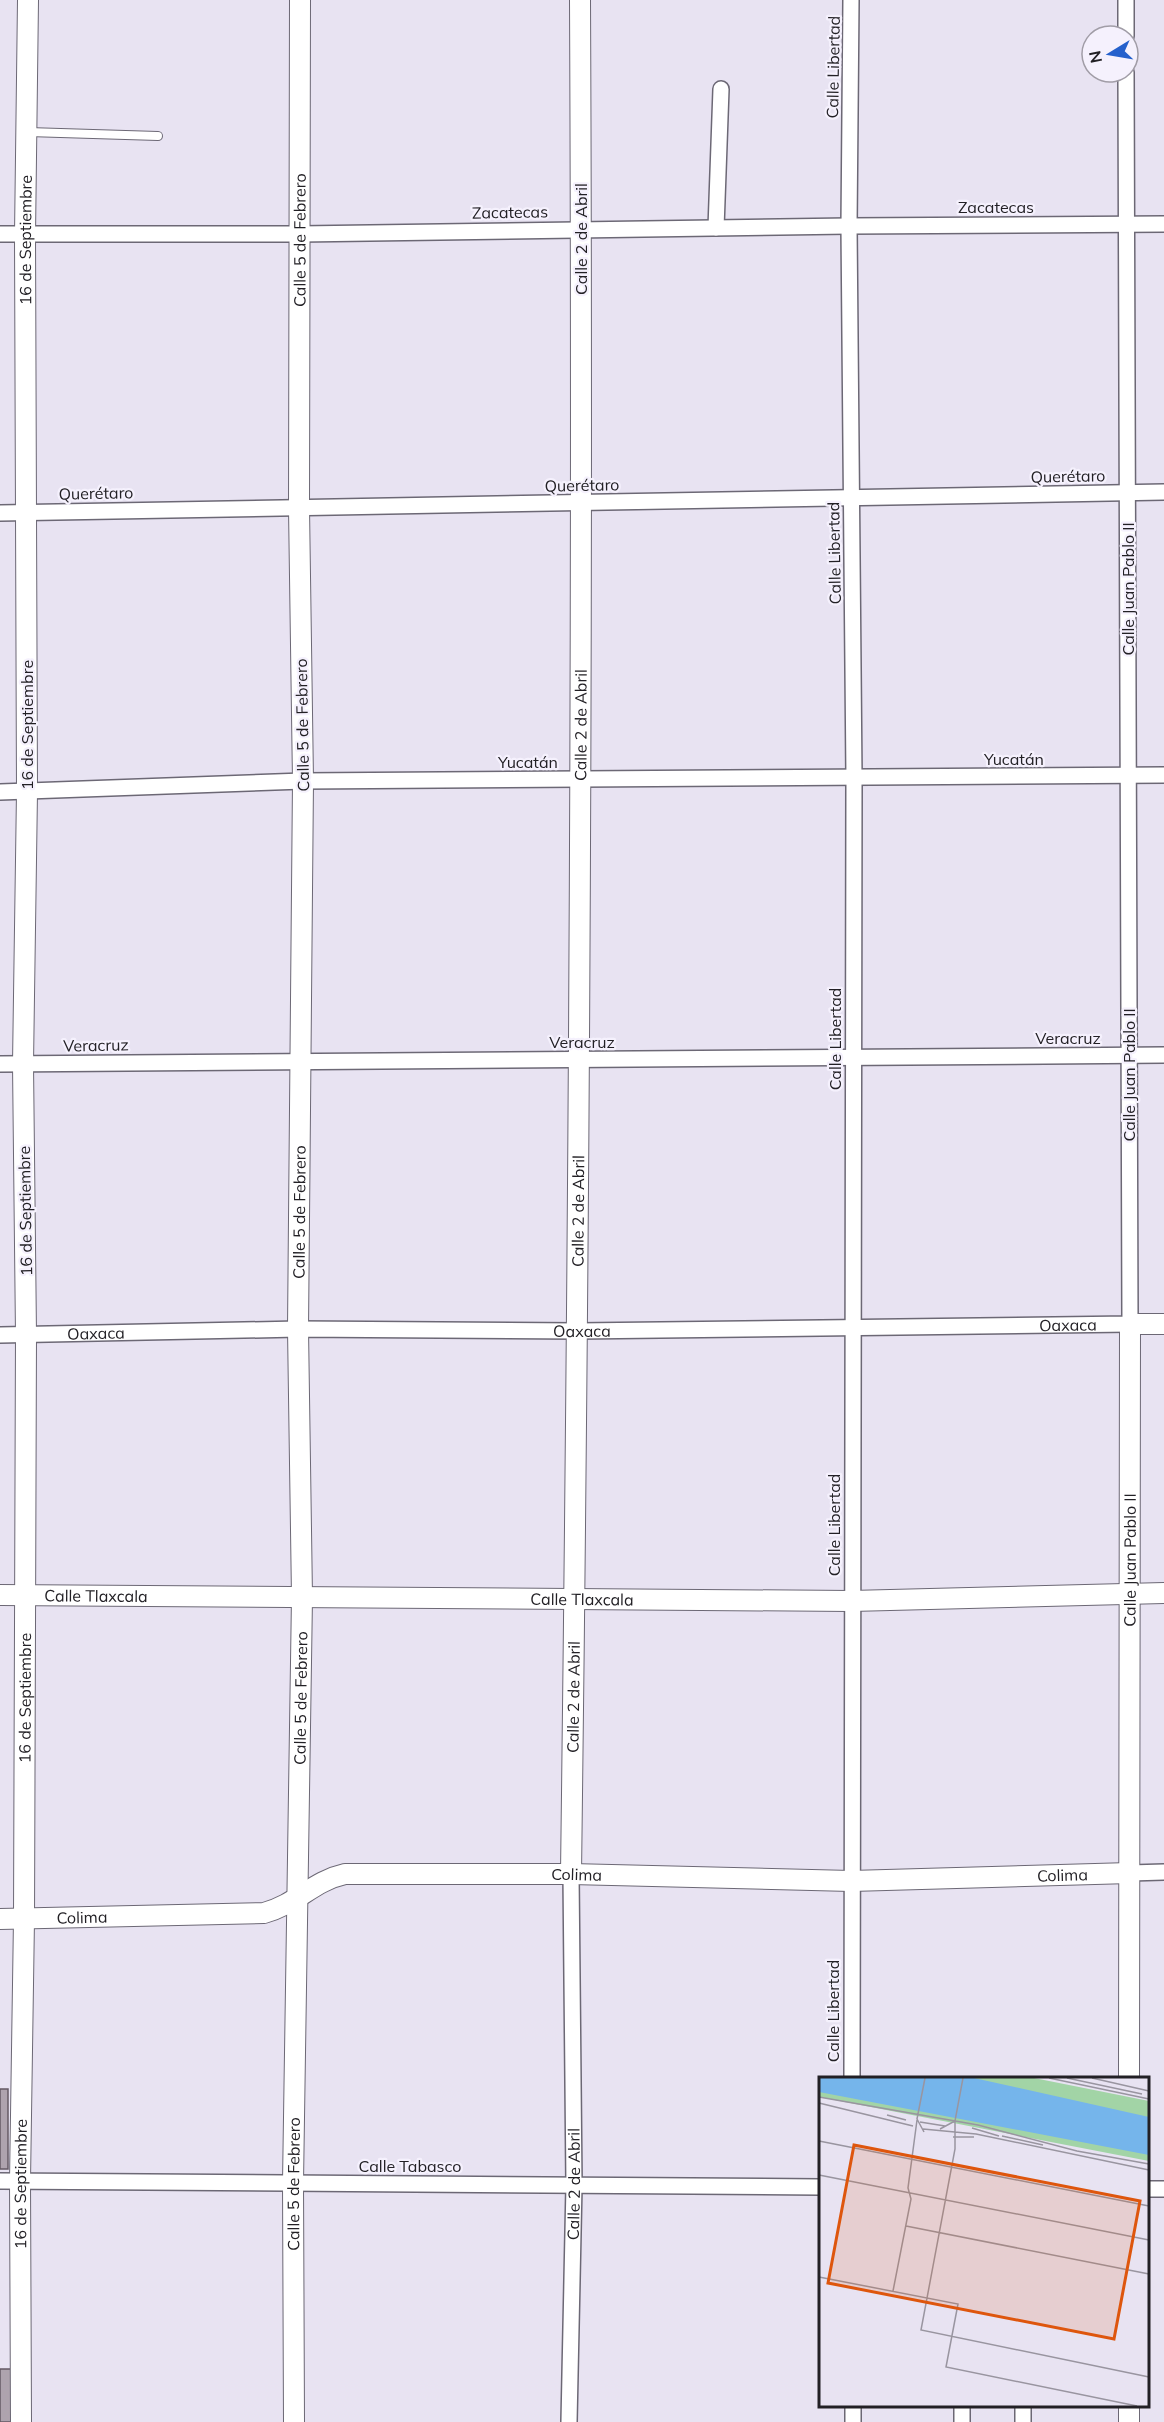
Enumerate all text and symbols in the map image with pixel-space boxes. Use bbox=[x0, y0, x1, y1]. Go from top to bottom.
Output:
street label: Calle Libertad bbox=[822, 16, 844, 118]
north arrow bbox=[1080, 24, 1140, 84]
text: N bbox=[1084, 49, 1106, 65]
street label: Calle 5 de Febrero bbox=[289, 173, 310, 307]
street label: 16 de Septiembre bbox=[15, 175, 36, 305]
street label: Calle 2 de Abril bbox=[571, 183, 591, 295]
street label: Zacatecas bbox=[958, 197, 1034, 217]
street label: Zacatecas bbox=[472, 201, 548, 223]
street label: Querétaro bbox=[1030, 465, 1106, 487]
street label: Querétaro bbox=[544, 474, 620, 496]
street label: Querétaro bbox=[58, 482, 134, 504]
street label: Calle Libertad bbox=[823, 502, 845, 604]
street label: Calle Juan Pablo II bbox=[1118, 522, 1138, 656]
street label: Calle 5 de Febrero bbox=[291, 658, 313, 792]
street label: 16 de Septiembre bbox=[17, 660, 37, 790]
street label: Calle 2 de Abril bbox=[570, 669, 591, 781]
street label: Yucatán bbox=[983, 749, 1044, 769]
street label: Yucatán bbox=[497, 752, 558, 772]
street label: Calle Libertad bbox=[825, 988, 845, 1090]
street label: Calle Juan Pablo II bbox=[1119, 1008, 1139, 1142]
street label: Veracruz bbox=[1035, 1028, 1101, 1048]
street label: Veracruz bbox=[549, 1032, 615, 1052]
street label: Veracruz bbox=[63, 1034, 129, 1056]
street label: Calle 5 de Febrero bbox=[288, 1145, 310, 1279]
street label: 16 de Septiembre bbox=[14, 1146, 36, 1276]
street label: Calle 2 de Abril bbox=[567, 1155, 588, 1267]
street label: Oaxaca bbox=[1039, 1314, 1097, 1335]
street label: Oaxaca bbox=[553, 1321, 611, 1341]
street label: Oaxaca bbox=[67, 1322, 125, 1344]
street label: Calle Libertad bbox=[824, 1474, 844, 1576]
street label: Calle Juan Pablo II bbox=[1120, 1493, 1140, 1627]
street label: Calle Tlaxcala bbox=[44, 1585, 148, 1606]
street label: Calle Tlaxcala bbox=[530, 1589, 634, 1609]
street label: Calle 5 de Febrero bbox=[289, 1631, 311, 1765]
street label: 16 de Septiembre bbox=[15, 1633, 35, 1763]
street label: Calle 2 de Abril bbox=[562, 1641, 584, 1753]
street label: Colima bbox=[551, 1864, 602, 1885]
street label: Colima bbox=[1037, 1864, 1088, 1886]
street label: Colima bbox=[56, 1907, 108, 1928]
street label: Calle Libertad bbox=[823, 1960, 843, 2062]
inset map bbox=[819, 2077, 1149, 2407]
street label: Calle 5 de Febrero bbox=[283, 2117, 304, 2251]
street label: 16 de Septiembre bbox=[10, 2119, 31, 2249]
street label: Calle 2 de Abril bbox=[563, 2128, 584, 2240]
street label: Calle Tabasco bbox=[359, 2156, 461, 2176]

